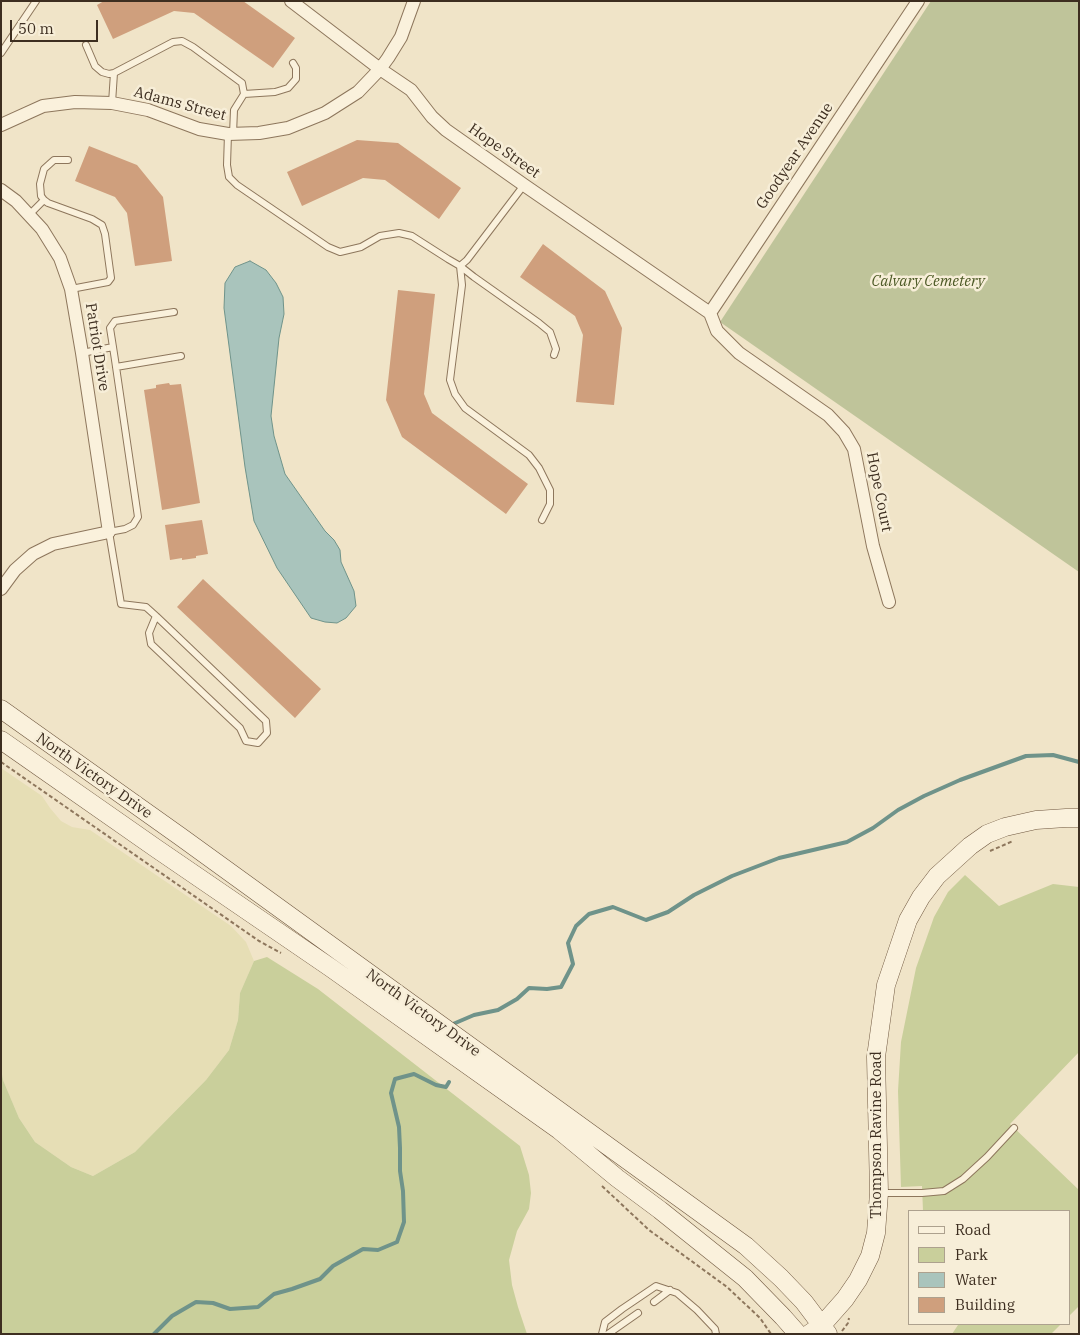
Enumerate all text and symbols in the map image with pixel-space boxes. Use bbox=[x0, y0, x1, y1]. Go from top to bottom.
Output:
scale bar bbox=[12, 10, 100, 42]
text: 50 m bbox=[18, 19, 54, 38]
street label: Adams Street bbox=[132, 83, 228, 125]
street label: Goodyear Avenue bbox=[753, 99, 837, 213]
street label: Hope Street bbox=[465, 120, 543, 182]
park label: Calvary Cemetery bbox=[871, 273, 985, 291]
street label: Patriot Drive bbox=[81, 302, 113, 392]
street label: Hope Court bbox=[862, 451, 896, 533]
street label: North Victory Drive bbox=[33, 729, 155, 823]
street label: North Victory Drive bbox=[362, 965, 484, 1061]
street label: Thompson Ravine Road bbox=[868, 1051, 886, 1219]
legend bbox=[908, 1210, 1070, 1325]
text: Road bbox=[955, 1220, 991, 1239]
text: Park bbox=[955, 1245, 988, 1264]
text: Water bbox=[955, 1270, 997, 1289]
text: Building bbox=[955, 1295, 1015, 1314]

